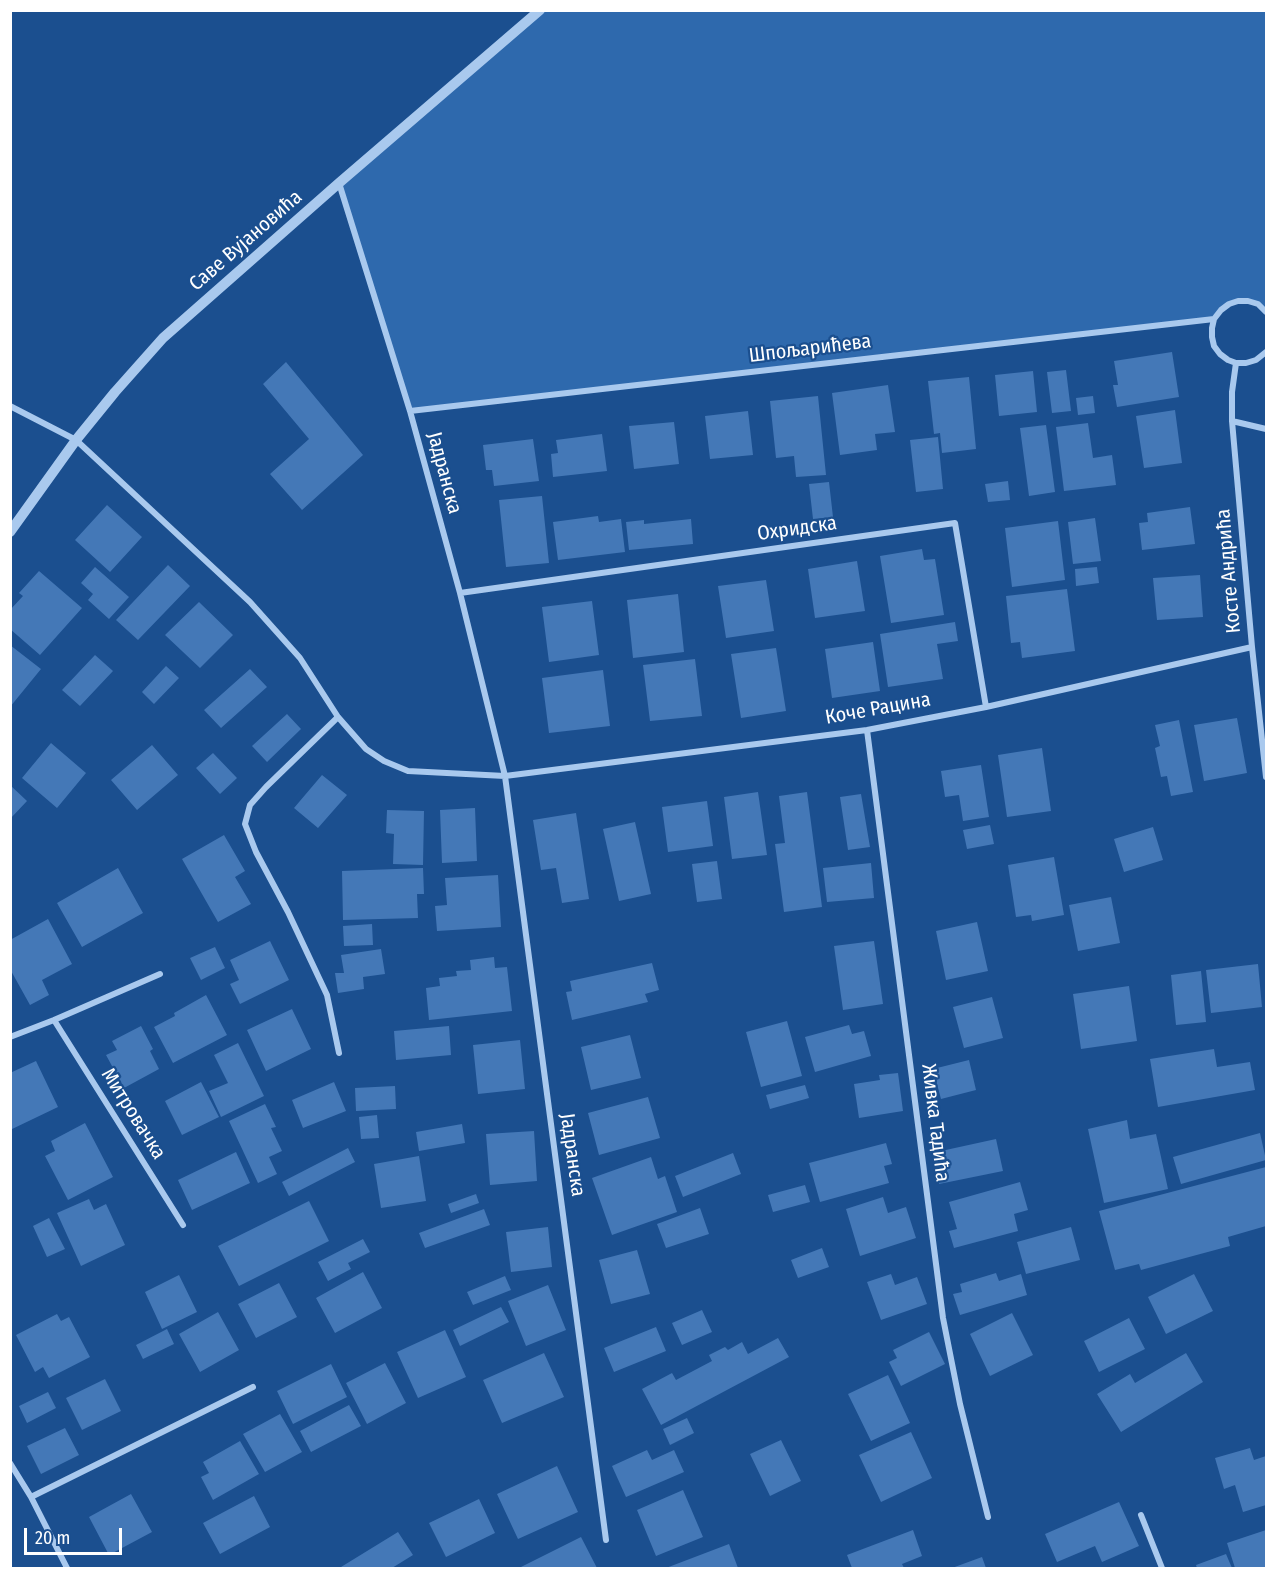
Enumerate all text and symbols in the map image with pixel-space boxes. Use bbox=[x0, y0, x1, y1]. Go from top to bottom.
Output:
street label: Саве Вујановића bbox=[185, 186, 307, 296]
street label: Шпољарићева bbox=[748, 330, 872, 368]
street label: Јадранска bbox=[422, 429, 466, 517]
street label: Косте Андрића bbox=[1212, 508, 1246, 634]
street label: Охридска bbox=[756, 512, 838, 546]
street label: Коче Рацина bbox=[824, 688, 932, 730]
street label: Живка Тадића bbox=[916, 1063, 954, 1183]
street label: Митровачка bbox=[96, 1064, 170, 1164]
street label: Јадранска bbox=[554, 1112, 590, 1198]
scale bar bbox=[27, 1516, 124, 1554]
text: 20 m bbox=[35, 1527, 70, 1549]

